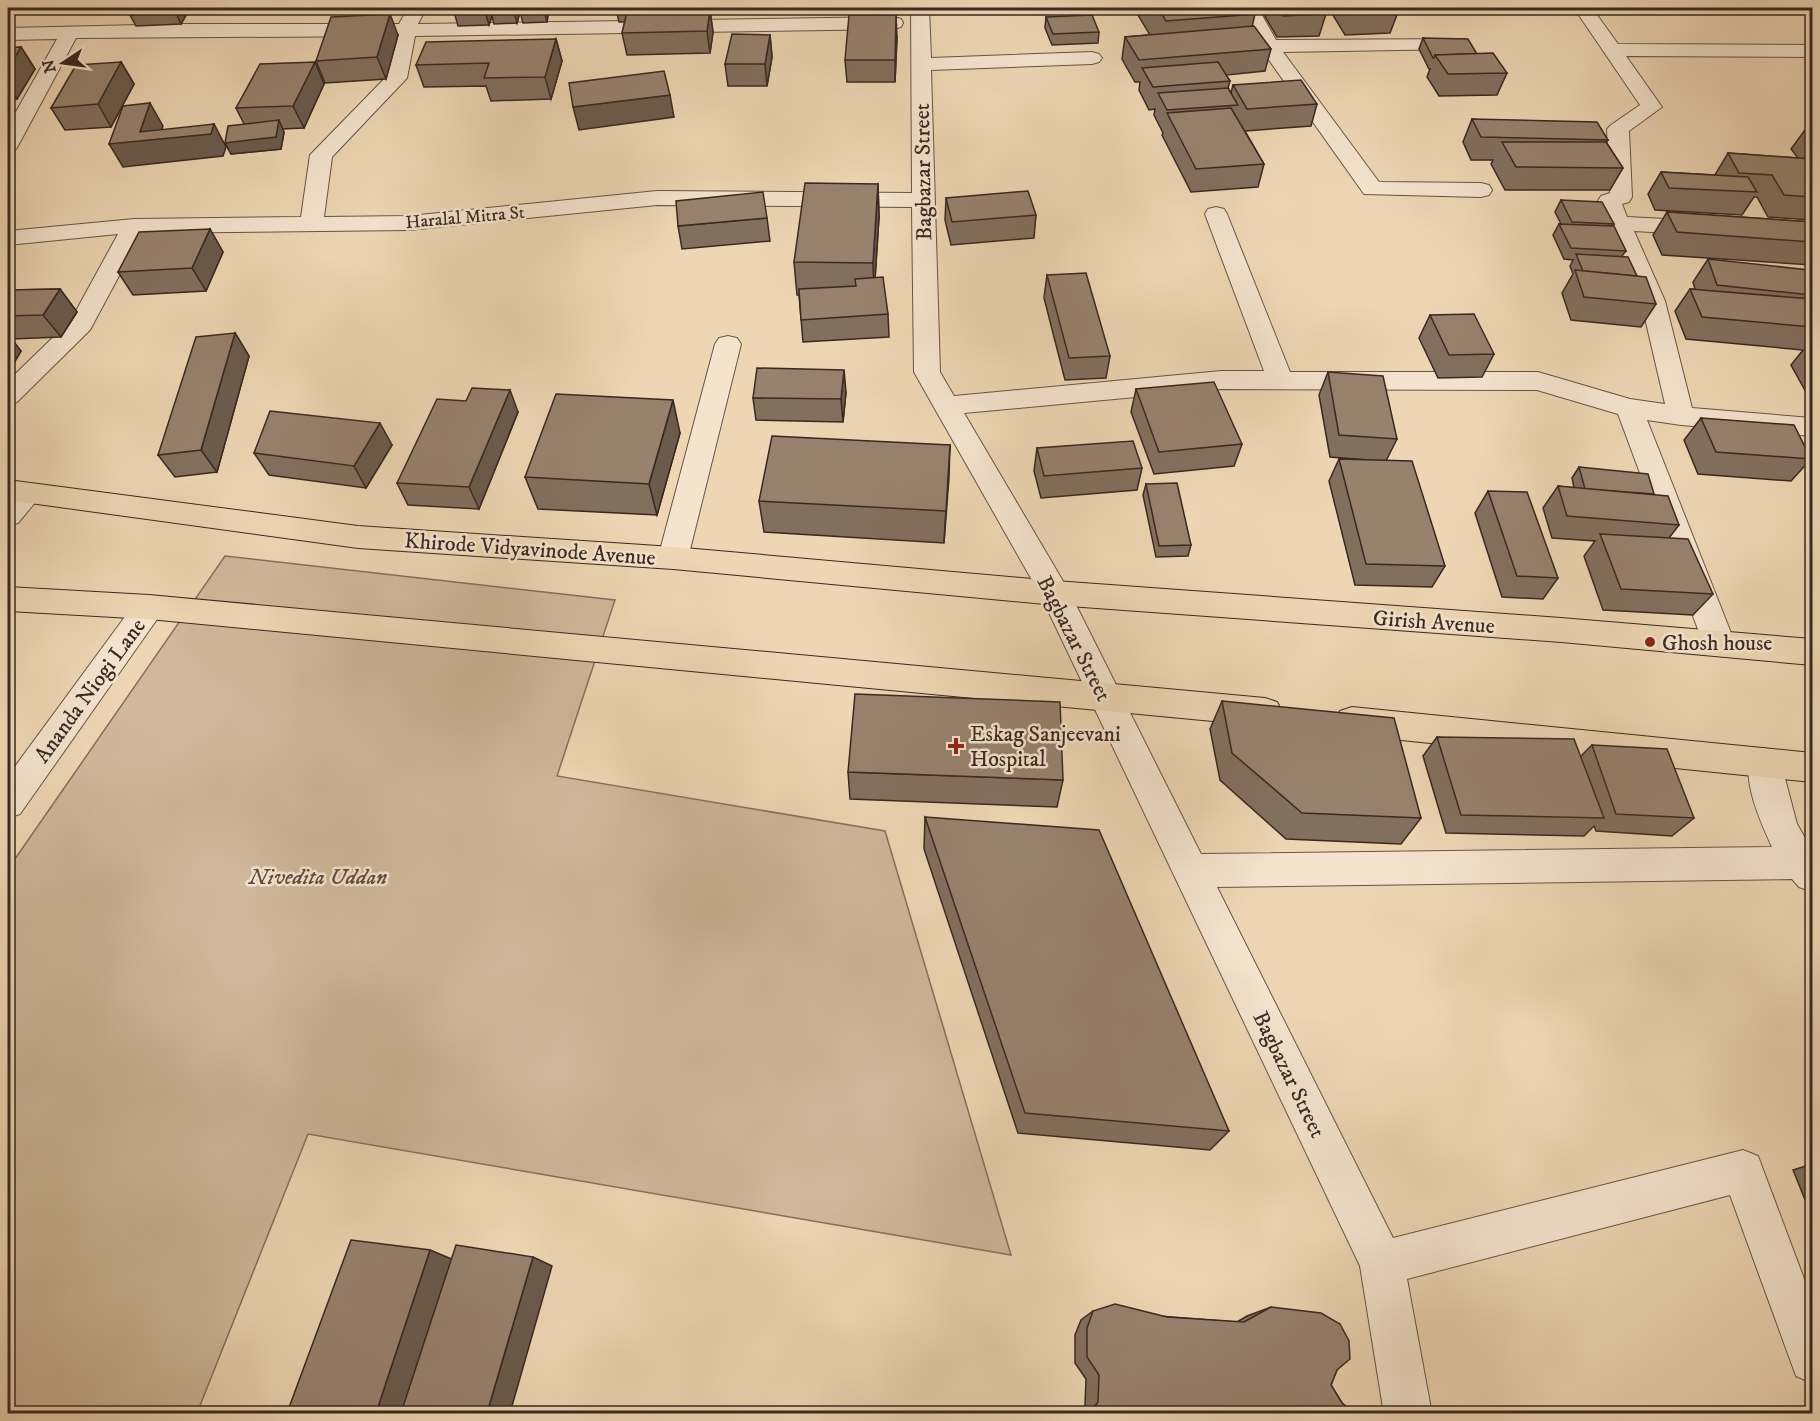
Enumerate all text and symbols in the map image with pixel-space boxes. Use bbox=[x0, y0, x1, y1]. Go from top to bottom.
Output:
north arrow bbox=[33, 33, 93, 93]
text: N bbox=[38, 57, 61, 75]
street label: Bagbazar Street bbox=[909, 103, 938, 241]
street label: Haralal Mitra St bbox=[405, 202, 526, 234]
street label: Khirode Vidyavinode Avenue bbox=[403, 527, 657, 572]
street label: Bagbazar Street bbox=[1030, 571, 1117, 706]
street label: Girish Avenue bbox=[1372, 605, 1496, 640]
street label: Ananda Niogi Lane bbox=[29, 613, 152, 768]
place label: Ghosh house bbox=[1662, 630, 1772, 657]
marker: Ghosh house bbox=[1643, 635, 1657, 649]
place label: Eskag Sanjeevani Hospital bbox=[970, 721, 1121, 773]
marker: Eskag Sanjeevani Hospital bbox=[947, 737, 965, 755]
park label: Nivedita Uddan bbox=[247, 864, 387, 891]
street label: Bagbazar Street bbox=[1246, 1007, 1331, 1142]

